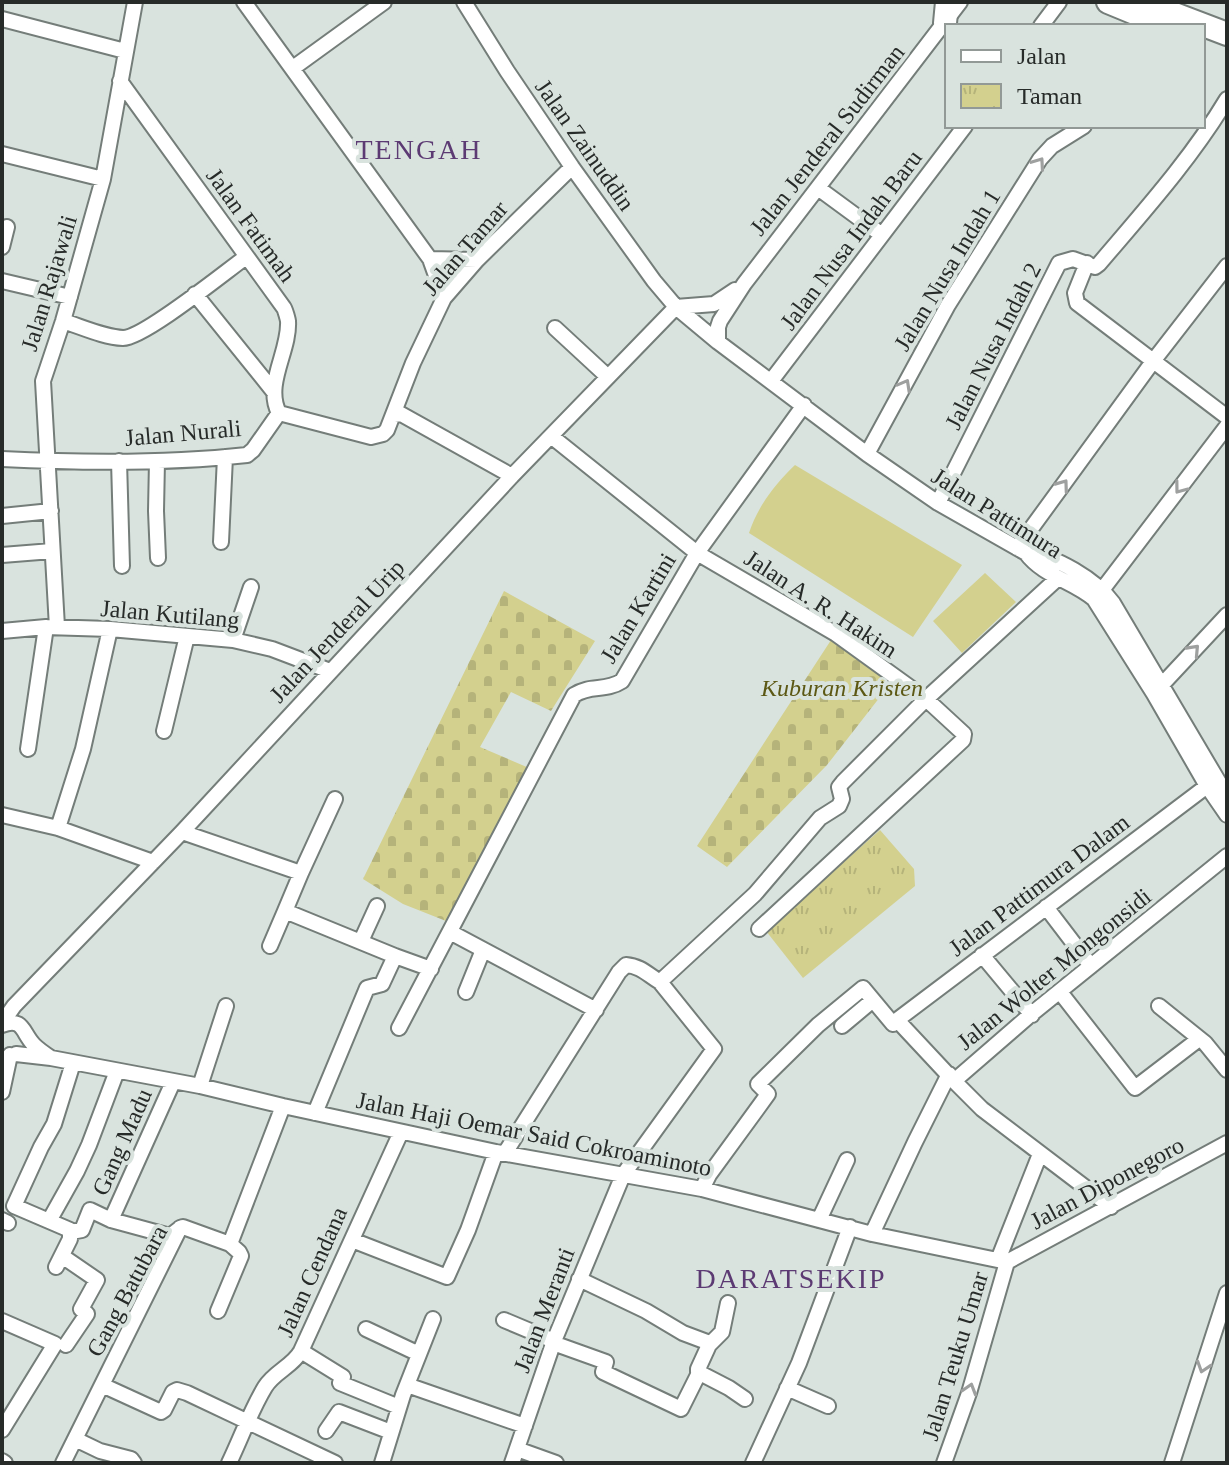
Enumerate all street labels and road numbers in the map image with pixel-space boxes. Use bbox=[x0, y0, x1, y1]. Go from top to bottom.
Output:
street label: Jalan Jenderal Sudirman bbox=[745, 40, 909, 240]
street label: Jalan Zainuddin bbox=[530, 74, 640, 216]
street label: Jalan Nusa Indah Baru bbox=[775, 145, 927, 335]
street label: Jalan Fatimah bbox=[201, 163, 301, 287]
street label: Jalan Nusa Indah 1 bbox=[889, 185, 1005, 355]
street label: Jalan Tamar bbox=[417, 196, 513, 300]
street label: Jalan Rajawali bbox=[16, 212, 82, 354]
street label: Jalan Nusa Indah 2 bbox=[940, 258, 1046, 434]
street label: Jalan Nurali bbox=[124, 415, 243, 451]
street label: Jalan Pattimura bbox=[927, 463, 1067, 564]
street label: Jalan A. R. Hakim bbox=[740, 545, 902, 663]
street label: Jalan Kartini bbox=[595, 548, 681, 668]
street label: Jalan Jenderal Urip bbox=[264, 554, 410, 708]
street label: Jalan Kutilang bbox=[99, 595, 241, 633]
street label: Jalan Pattimura Dalam bbox=[944, 809, 1134, 961]
street label: Jalan Wolter Mongonsidi bbox=[952, 883, 1156, 1055]
street label: Gang Madu bbox=[87, 1085, 157, 1199]
street label: Jalan Haji Oemar Said Cokroaminoto bbox=[354, 1087, 714, 1181]
street label: Jalan Diponegoro bbox=[1026, 1132, 1188, 1234]
street label: Jalan Cendana bbox=[272, 1203, 352, 1341]
street label: Gang Batubara bbox=[82, 1221, 173, 1361]
street label: Jalan Meranti bbox=[508, 1244, 580, 1376]
street label: Jalan Teuku Umar bbox=[917, 1268, 993, 1444]

